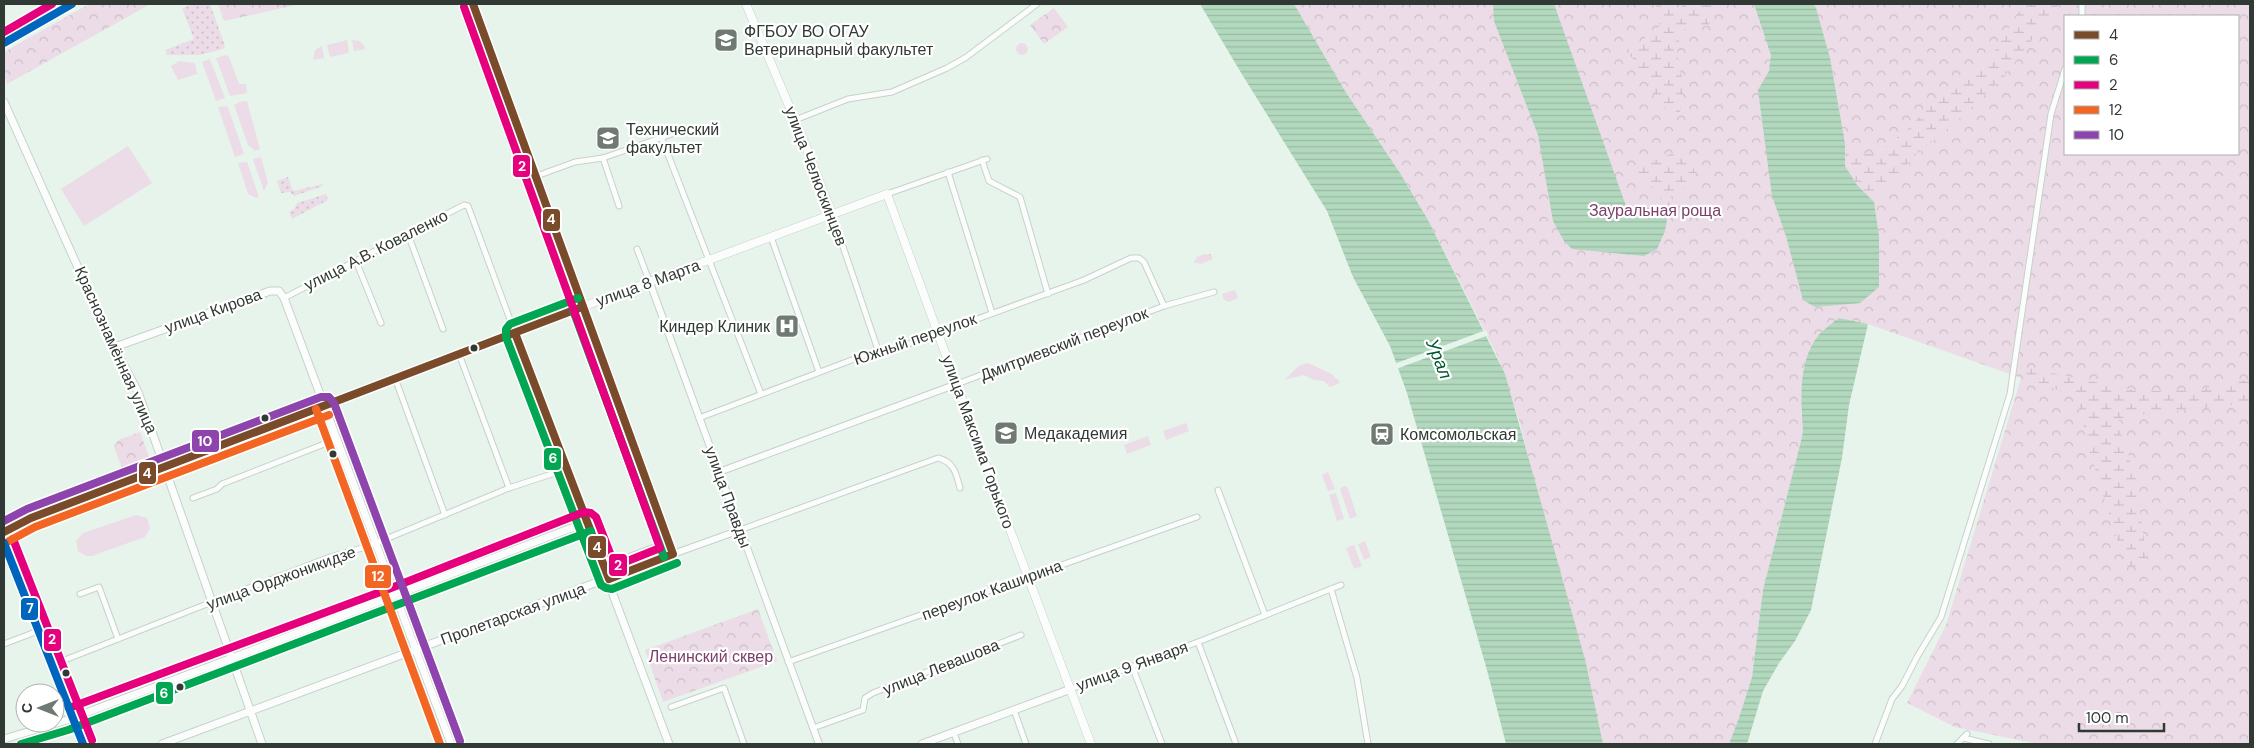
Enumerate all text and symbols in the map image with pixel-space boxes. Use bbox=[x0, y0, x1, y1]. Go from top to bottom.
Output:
legend bbox=[2064, 15, 2239, 155]
place label: ФГБОУ ВО ОГАУ Ветеринарный факультет bbox=[744, 21, 934, 60]
text: 4 bbox=[2109, 25, 2118, 45]
school or university icon: ФГБОУ ВО ОГАУ Ветеринарный факультет bbox=[713, 27, 739, 53]
text: 6 bbox=[2109, 50, 2118, 70]
text: 2 bbox=[2109, 75, 2118, 95]
text: 12 bbox=[2109, 100, 2122, 120]
street label: улица Челюскинцев bbox=[780, 103, 852, 249]
place label: Технический факультет bbox=[626, 119, 719, 158]
school or university icon: Технический факультет bbox=[595, 125, 621, 151]
text: 10 bbox=[2109, 125, 2124, 145]
line badge: 2 bbox=[512, 154, 531, 178]
text: 2 bbox=[518, 157, 526, 175]
park label: Зауральная роща bbox=[1589, 200, 1721, 221]
street label: улица А.В. Коваленко bbox=[301, 205, 452, 295]
line badge: 4 bbox=[542, 208, 561, 232]
text: 4 bbox=[546, 210, 556, 228]
street label: улица 8 Марта bbox=[593, 254, 703, 312]
street label: Краснознамённая улица bbox=[70, 263, 162, 437]
street label: улица Кирова bbox=[162, 284, 264, 338]
street label: Дмитриевский переулок bbox=[977, 302, 1152, 386]
street label: Южный переулок bbox=[851, 308, 980, 370]
hospital icon: Киндер Клиник bbox=[774, 313, 800, 339]
place label: Киндер Клиник bbox=[659, 316, 771, 337]
water label: Урал bbox=[1420, 334, 1458, 383]
unlabelled marker bbox=[469, 343, 479, 353]
street label: улица Максима Горького bbox=[937, 352, 1019, 532]
unlabelled marker bbox=[260, 413, 270, 423]
school or university icon: Медакадемия bbox=[993, 420, 1019, 446]
station icon: Комсомольская bbox=[1369, 421, 1395, 447]
place label: Медакадемия bbox=[1024, 423, 1127, 444]
place label: Комсомольская bbox=[1400, 424, 1516, 445]
line badge: 10 bbox=[191, 429, 220, 453]
text: 10 bbox=[198, 432, 213, 450]
street label: улица Правды bbox=[700, 443, 756, 551]
line badge: 6 bbox=[543, 447, 562, 471]
unlabelled marker bbox=[328, 449, 338, 459]
text: 6 bbox=[549, 449, 558, 467]
line badge: 4 bbox=[138, 461, 157, 485]
text: 4 bbox=[142, 464, 152, 482]
line badge: 4 bbox=[587, 535, 607, 559]
text: 4 bbox=[592, 538, 602, 556]
street label: улица Орджоникидзе bbox=[204, 541, 359, 615]
line badge: 2 bbox=[608, 553, 628, 577]
street label: переулок Каширина bbox=[919, 555, 1065, 625]
text: 2 bbox=[614, 556, 622, 574]
line badge: 12 bbox=[364, 564, 392, 589]
text: 12 bbox=[371, 567, 385, 585]
street label: Пролетарская улица bbox=[438, 578, 588, 650]
line badge: 7 bbox=[20, 597, 39, 621]
text: 7 bbox=[26, 599, 34, 617]
line badge: 2 bbox=[43, 628, 62, 652]
text: 2 bbox=[48, 630, 56, 648]
street label: улица Левашова bbox=[880, 634, 1002, 700]
street label: улица 9 Января bbox=[1073, 636, 1191, 696]
park label: Ленинский сквер bbox=[649, 646, 773, 667]
unlabelled marker bbox=[61, 668, 71, 678]
line badge: 6 bbox=[155, 681, 174, 705]
unlabelled marker bbox=[175, 682, 185, 692]
north arrow bbox=[15, 683, 65, 733]
text: 6 bbox=[160, 684, 169, 702]
scale bar bbox=[2079, 700, 2164, 732]
text: С bbox=[18, 703, 36, 713]
text: 100 m bbox=[2086, 708, 2129, 728]

